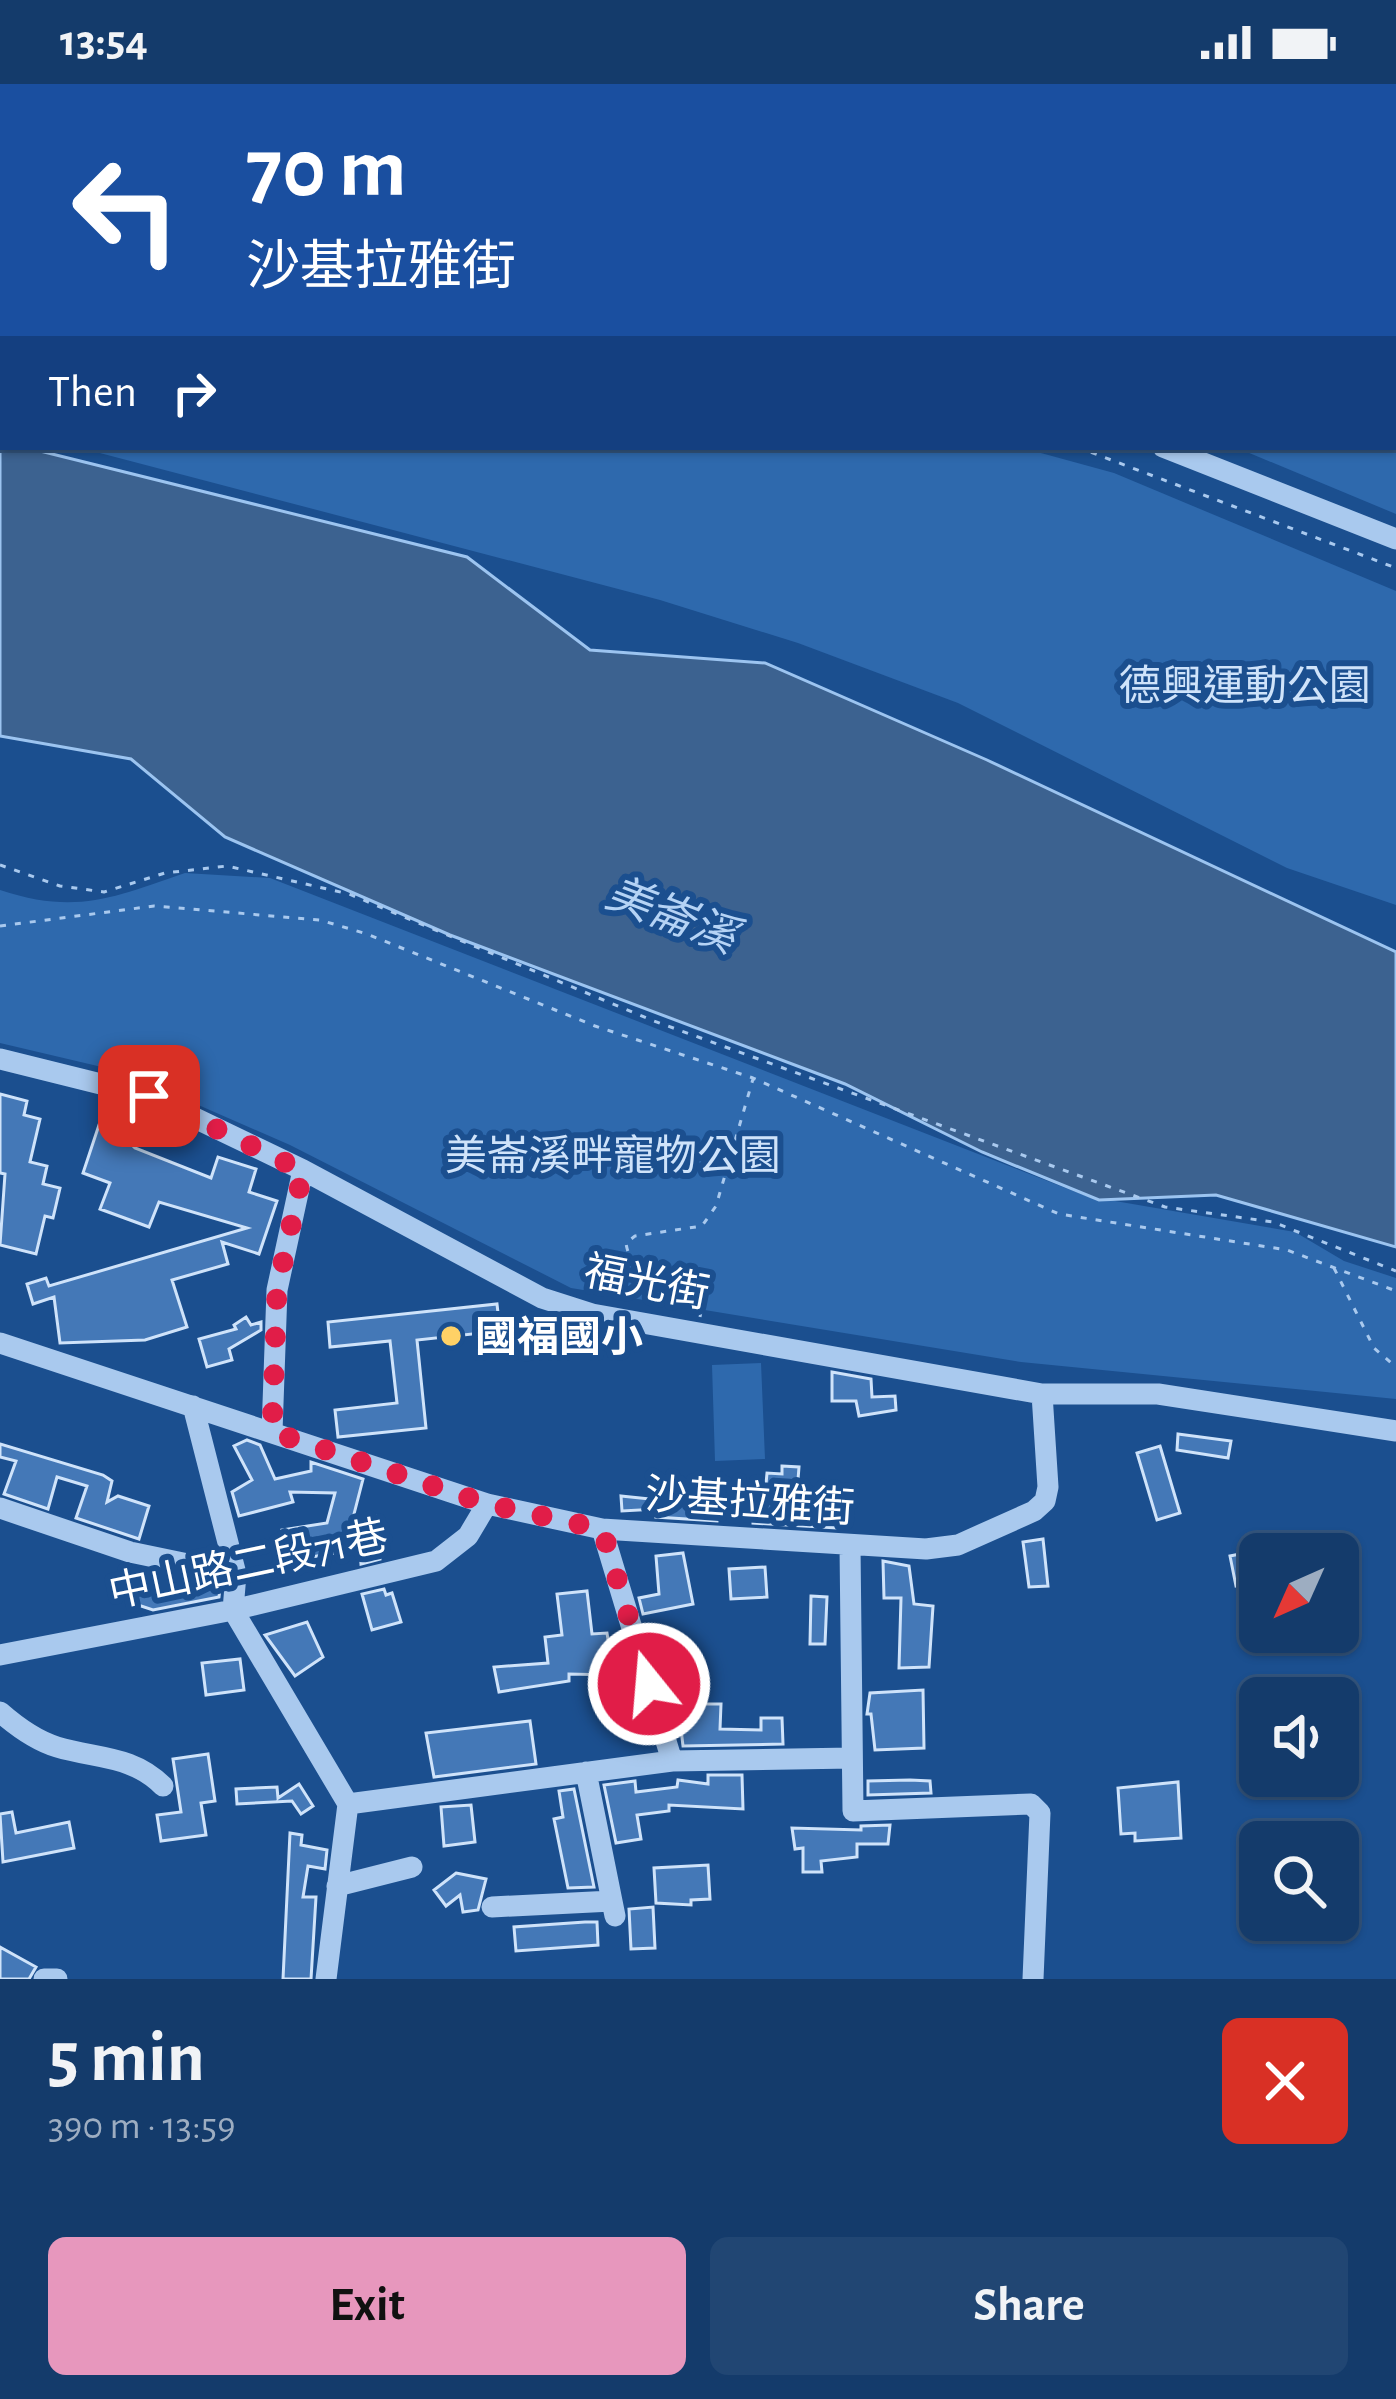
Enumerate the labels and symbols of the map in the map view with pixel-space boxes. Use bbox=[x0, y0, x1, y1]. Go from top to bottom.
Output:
park label: 德興運動公園 bbox=[1119, 664, 1371, 708]
water label: 美崙溪 bbox=[600, 869, 748, 964]
pin bbox=[98, 1045, 200, 1147]
park label: 美崙溪畔寵物公園 bbox=[445, 1134, 781, 1178]
street label: 福光街 bbox=[581, 1248, 713, 1316]
place label: 國福國小 bbox=[475, 1315, 643, 1359]
marker: 國福國小 bbox=[438, 1323, 464, 1349]
street label: 沙基拉雅街 bbox=[644, 1472, 856, 1530]
street label: 中山路二段71巷 bbox=[105, 1513, 392, 1615]
north arrow bbox=[1239, 1533, 1359, 1653]
position arrow bbox=[586, 1621, 712, 1747]

